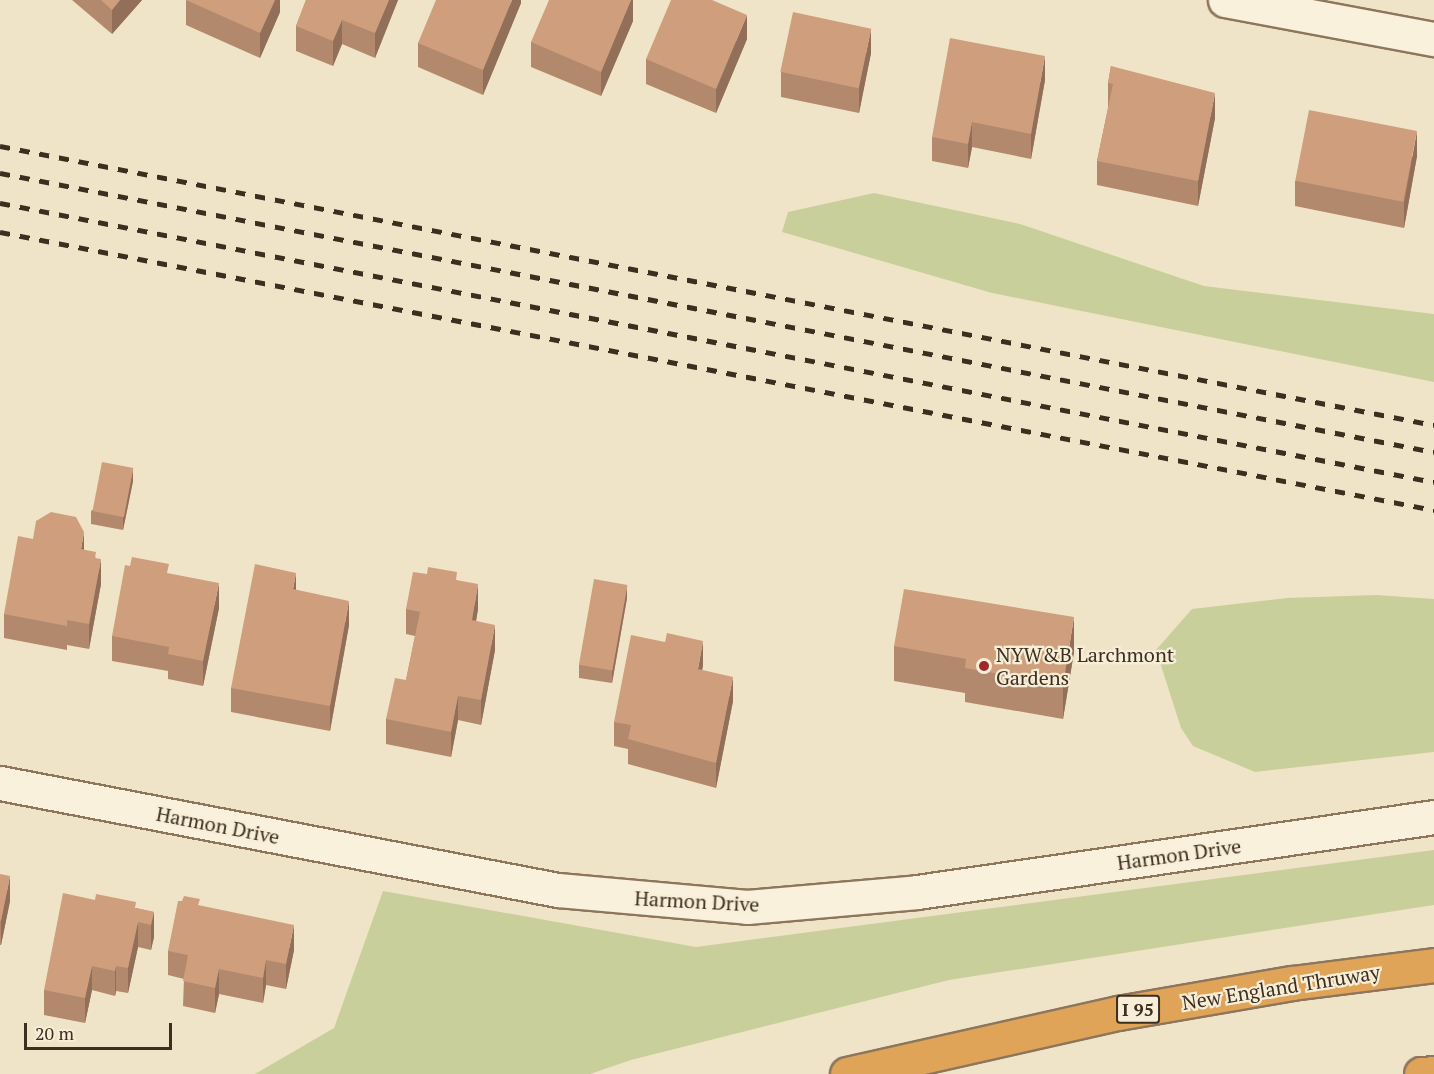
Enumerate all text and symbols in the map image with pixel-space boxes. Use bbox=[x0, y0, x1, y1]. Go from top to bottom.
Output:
place label: NYW&B Larchmont Gardens bbox=[996, 642, 1174, 689]
marker: NYW&B Larchmont Gardens bbox=[977, 659, 991, 673]
street label: Harmon Drive bbox=[154, 801, 282, 849]
street label: Harmon Drive bbox=[1115, 833, 1243, 875]
street label: Harmon Drive bbox=[634, 886, 760, 916]
street label: New England Thruway bbox=[1180, 959, 1382, 1015]
road number: I 95 bbox=[1116, 994, 1160, 1024]
scale bar bbox=[27, 1011, 176, 1049]
text: 20 m bbox=[35, 1021, 74, 1045]

